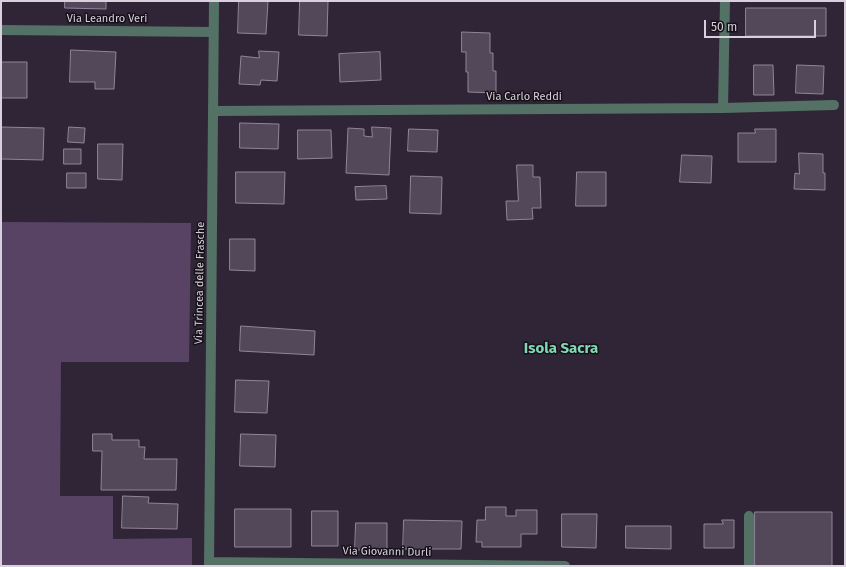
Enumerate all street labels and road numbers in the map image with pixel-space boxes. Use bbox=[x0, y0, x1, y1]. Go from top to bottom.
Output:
street label: Via Leandro Veri bbox=[67, 12, 147, 26]
street label: Via Carlo Reddi bbox=[486, 90, 562, 104]
street label: Via Trincea delle Frasche bbox=[192, 222, 208, 344]
street label: Via Giovanni Durli bbox=[343, 545, 431, 559]

